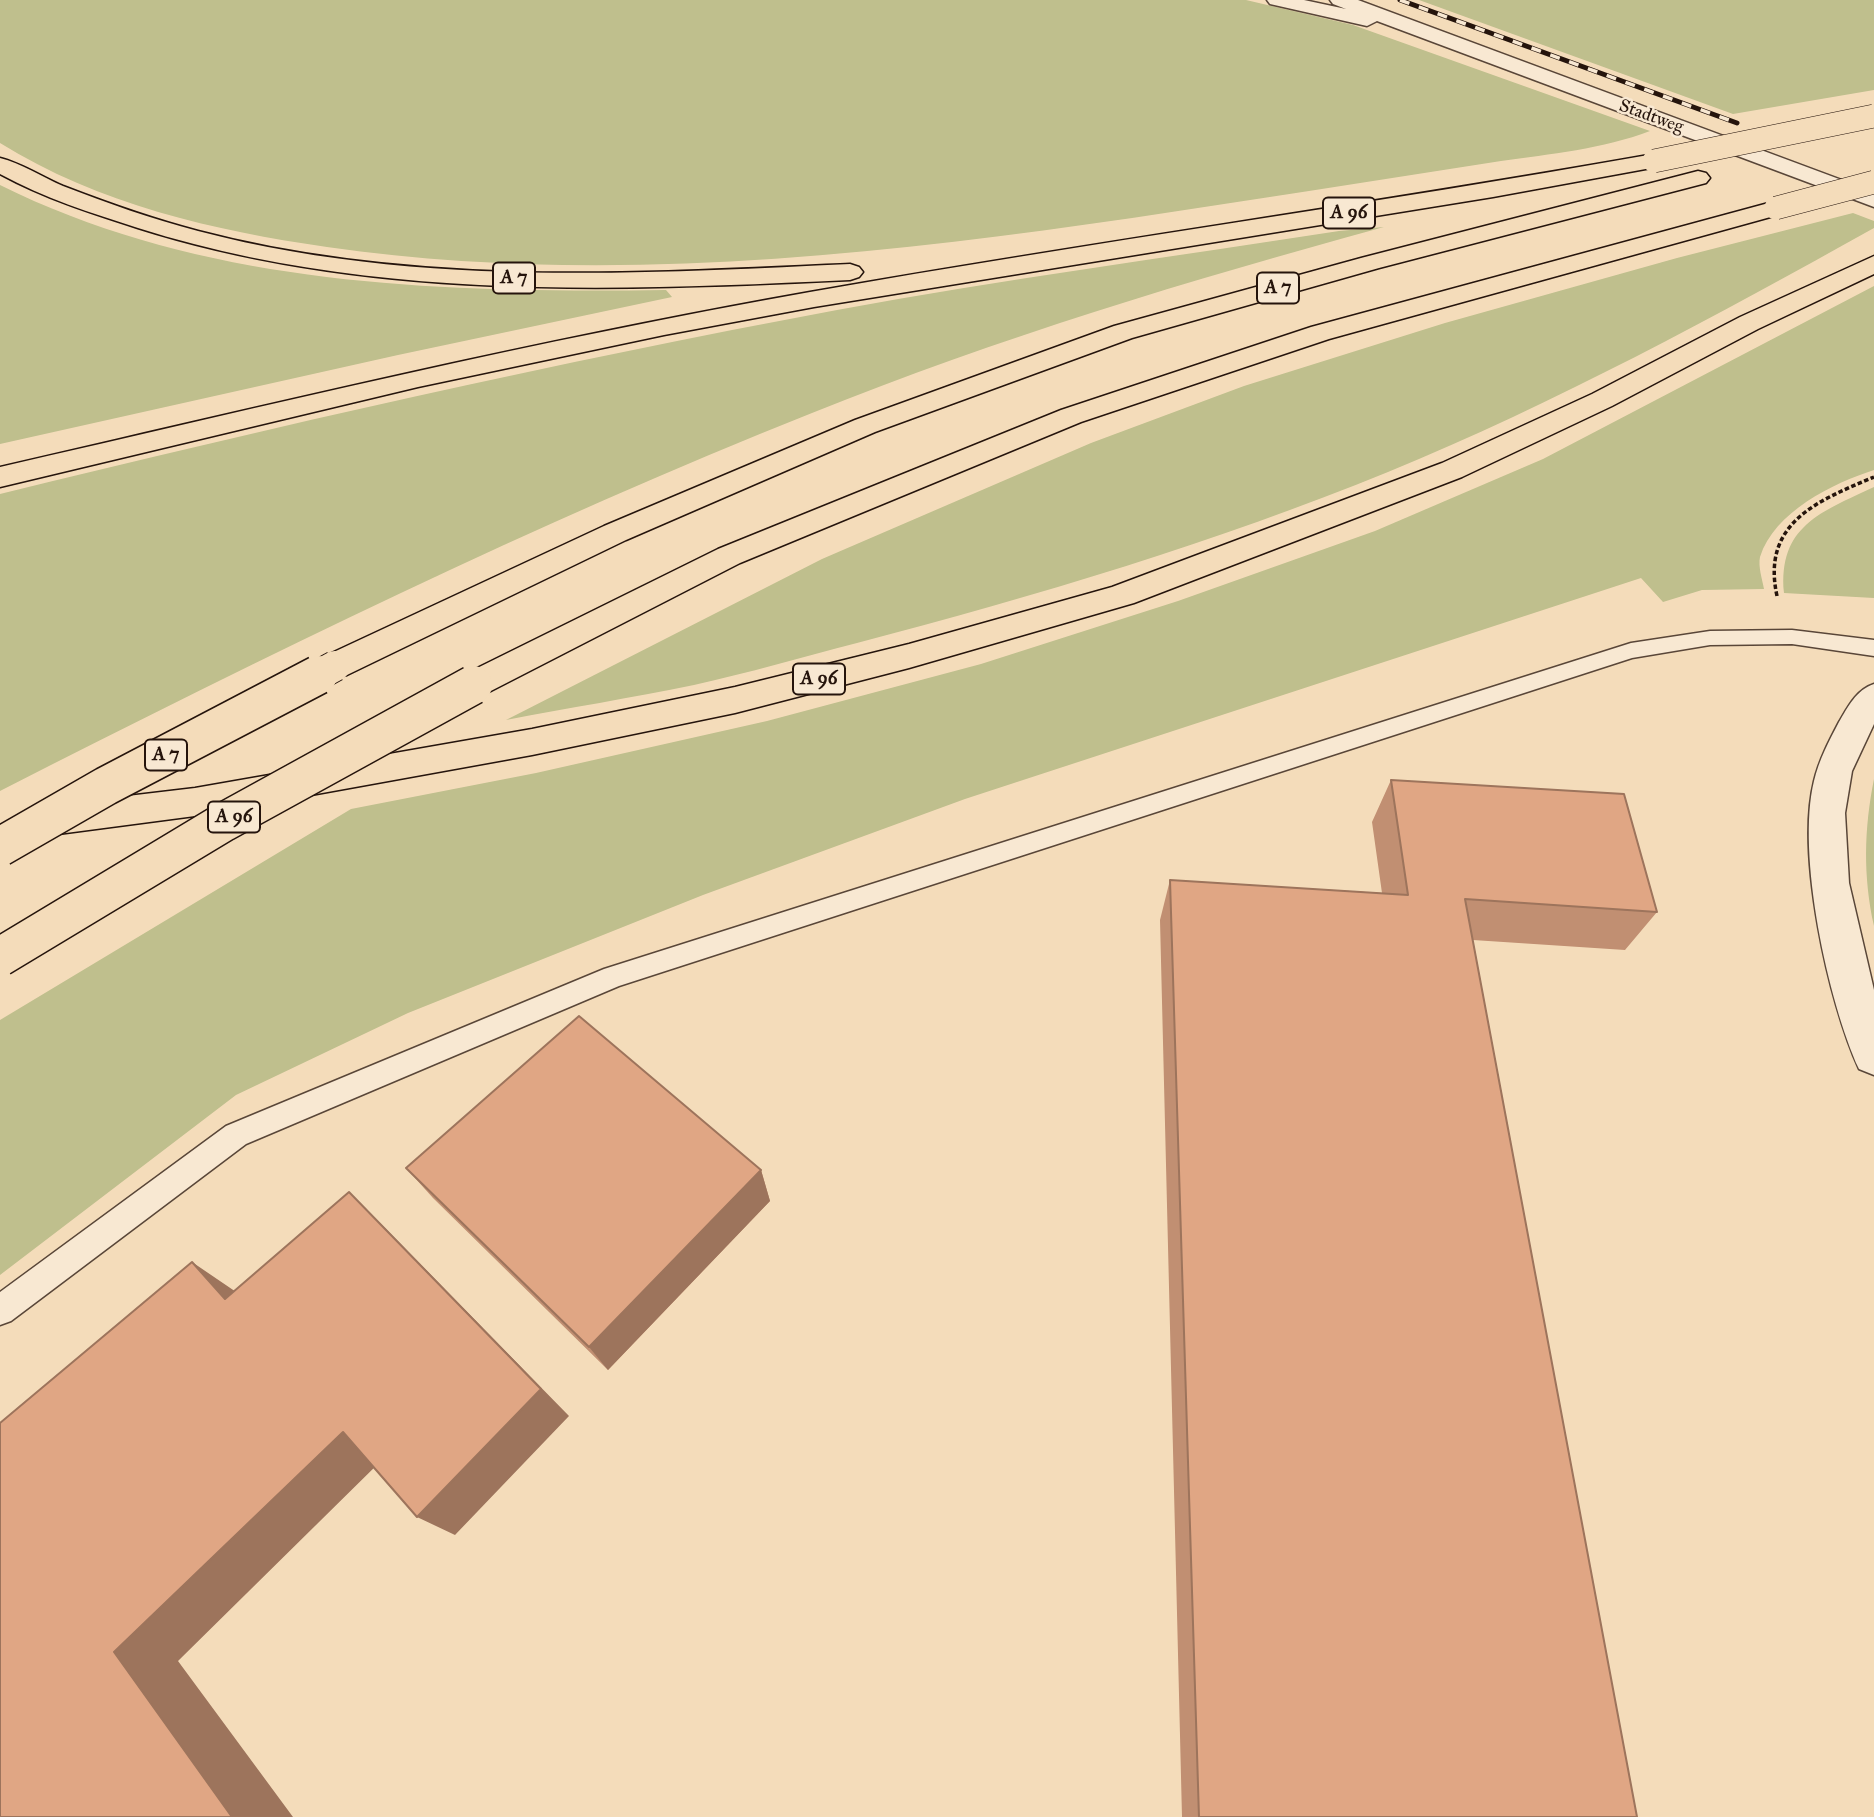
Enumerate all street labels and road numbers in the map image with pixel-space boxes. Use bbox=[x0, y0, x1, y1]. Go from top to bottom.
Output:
street label: Stadtweg bbox=[1616, 95, 1686, 139]
road number: A 96 bbox=[1323, 197, 1375, 228]
road number: A 7 bbox=[493, 262, 535, 294]
road number: A 7 bbox=[1257, 272, 1299, 304]
road number: A 96 bbox=[793, 664, 845, 694]
road number: A 7 bbox=[145, 740, 187, 770]
road number: A 96 bbox=[208, 802, 260, 832]

